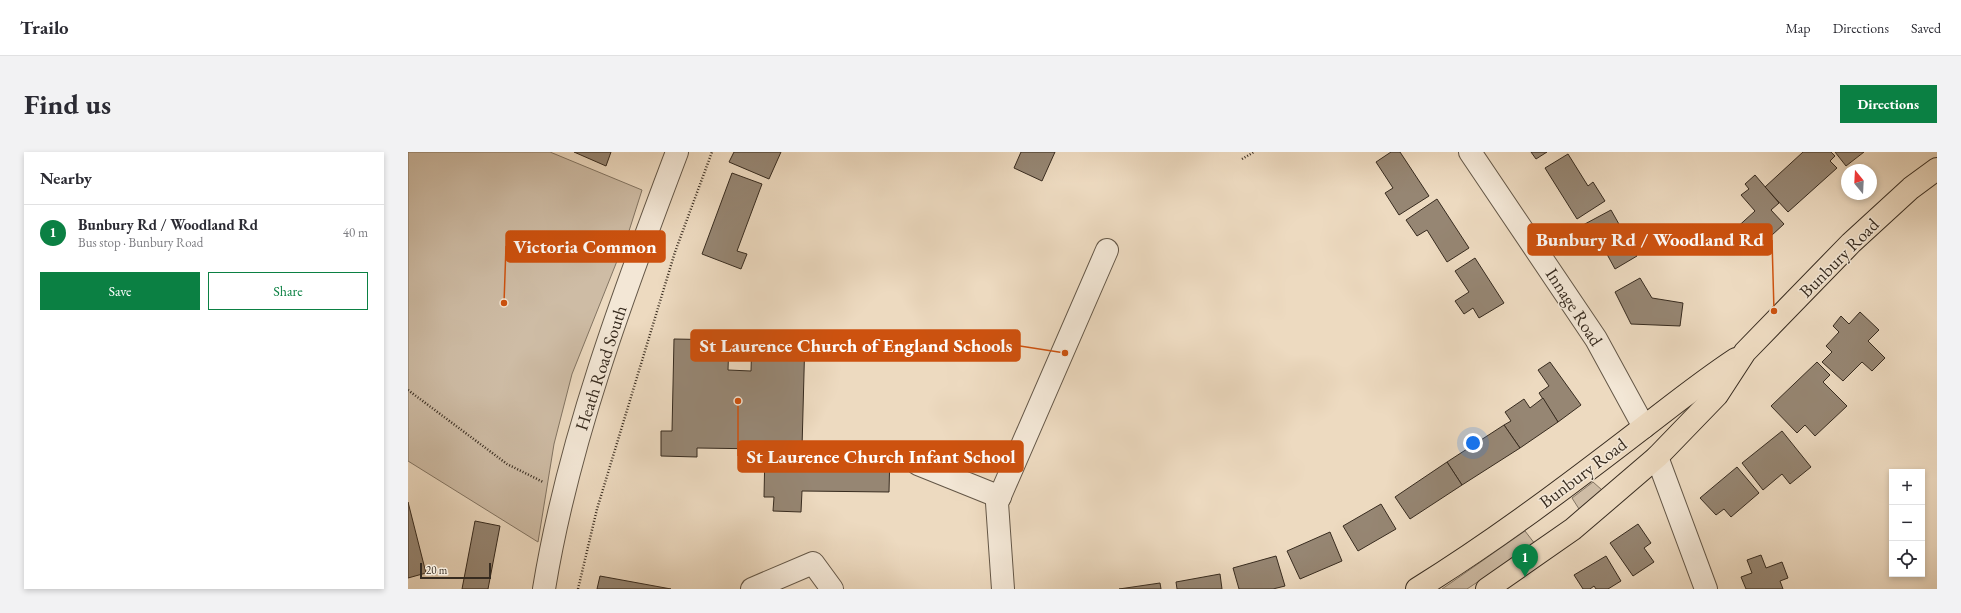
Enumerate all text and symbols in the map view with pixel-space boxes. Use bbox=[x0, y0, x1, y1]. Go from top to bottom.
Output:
text: Trailo bbox=[20, 15, 69, 40]
text: Map bbox=[1785, 19, 1811, 37]
text: Directions bbox=[1833, 19, 1889, 37]
text: Saved bbox=[1911, 19, 1941, 37]
button: Directions bbox=[1840, 85, 1937, 123]
text: Find us bbox=[24, 86, 111, 122]
north arrow bbox=[1841, 164, 1877, 200]
text: Nearby bbox=[40, 167, 92, 189]
street label: Bunbury Road bbox=[1794, 212, 1884, 302]
text: Bunbury Rd / Woodland Rd bbox=[78, 215, 258, 234]
text: 1 bbox=[50, 224, 56, 241]
text: 40 m bbox=[343, 224, 368, 241]
callout: Bunbury Rd / Woodland Rd bbox=[1528, 224, 1772, 255]
text: Bunbury Rd / Woodland Rd bbox=[1536, 227, 1765, 252]
callout: Victoria Common bbox=[506, 231, 665, 262]
text: Bus stop · Bunbury Road bbox=[78, 234, 203, 251]
text: Victoria Common bbox=[513, 234, 657, 259]
street label: Innage Road bbox=[1541, 263, 1609, 351]
button: Save bbox=[40, 272, 200, 310]
button: Share bbox=[208, 272, 368, 310]
street label: Heath Road South bbox=[569, 302, 632, 433]
callout: St Laurence Church of England Schools bbox=[691, 330, 1020, 361]
text: St Laurence Church of England Schools bbox=[700, 333, 1013, 358]
street label: Bunbury Road bbox=[1534, 432, 1632, 513]
your location bbox=[1463, 433, 1483, 453]
callout: St Laurence Church Infant School bbox=[738, 441, 1023, 472]
text: St Laurence Church Infant School bbox=[746, 444, 1016, 469]
map controls bbox=[1889, 469, 1925, 577]
button: + bbox=[1889, 469, 1925, 505]
button: − bbox=[1889, 505, 1925, 541]
button: locate bbox=[1889, 541, 1925, 577]
pin: 1 bbox=[1512, 544, 1538, 577]
scale bar bbox=[420, 561, 491, 580]
text: 20 m bbox=[426, 563, 447, 577]

